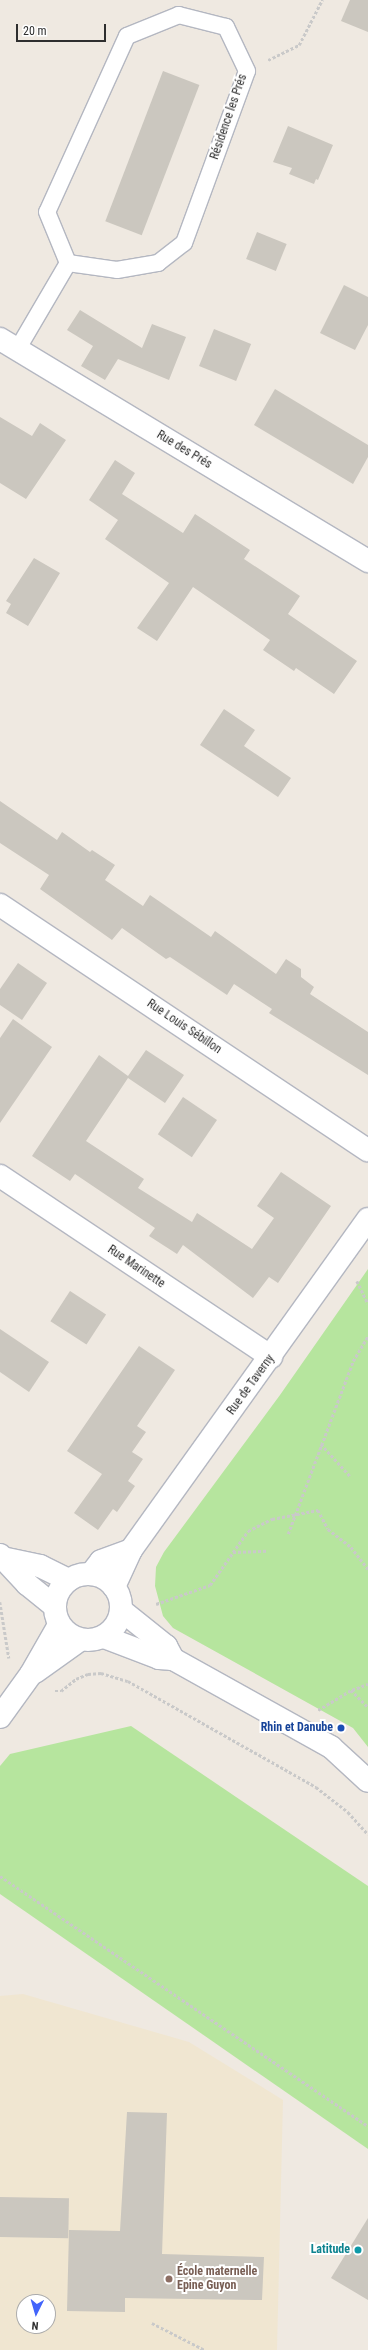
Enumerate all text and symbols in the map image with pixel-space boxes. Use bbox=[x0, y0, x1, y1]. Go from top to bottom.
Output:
scale bar bbox=[18, 16, 108, 42]
text: 20 m bbox=[23, 24, 47, 38]
street label: Résidence les Prés bbox=[208, 72, 250, 162]
street label: Rue des Prés bbox=[154, 428, 214, 472]
street label: Rue Louis Sébillon bbox=[144, 997, 224, 1057]
street label: Rue Marinette bbox=[105, 1243, 167, 1291]
street label: Rue de Taverny bbox=[224, 1352, 278, 1418]
place label: Rhin et Danube bbox=[261, 1721, 333, 1735]
marker: Rhin et Danube bbox=[336, 1723, 346, 1733]
place label: Latitude bbox=[311, 2243, 350, 2257]
marker: Latitude bbox=[353, 2245, 363, 2255]
place label: École maternelle Epine Guyon bbox=[177, 2265, 257, 2293]
marker: École maternelle Epine Guyon bbox=[164, 2274, 174, 2284]
north arrow bbox=[16, 2294, 56, 2334]
text: N bbox=[31, 2319, 39, 2332]

